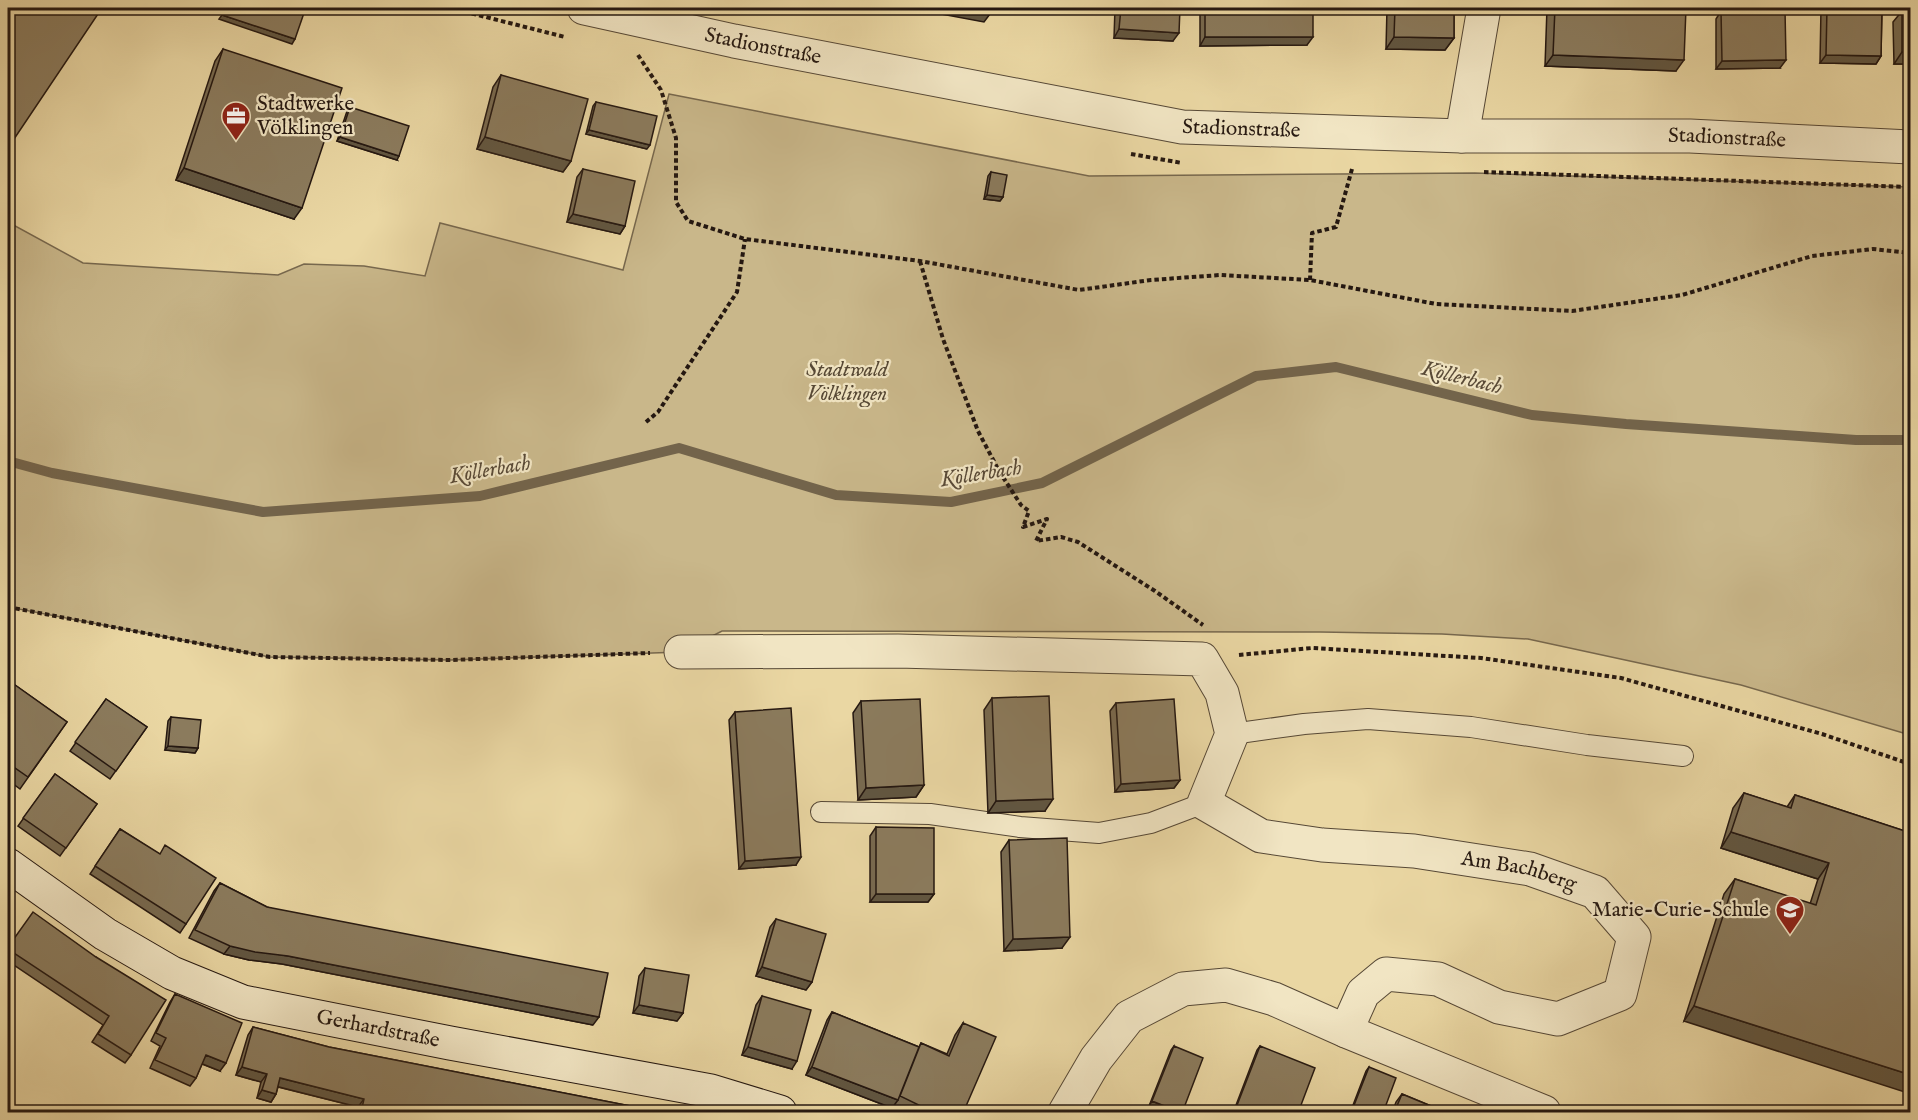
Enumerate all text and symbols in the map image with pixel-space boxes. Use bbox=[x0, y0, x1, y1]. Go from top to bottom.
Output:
street label: Stadionstraße bbox=[702, 21, 824, 71]
place label: Stadtwerke Völklingen bbox=[256, 91, 355, 142]
office icon: Stadtwerke Völklingen bbox=[220, 100, 252, 142]
street label: Stadionstraße bbox=[1182, 114, 1301, 144]
street label: Stadionstraße bbox=[1668, 122, 1787, 154]
water label: Köllerbach bbox=[1418, 354, 1505, 402]
park label: Stadtwald Völklingen bbox=[806, 357, 890, 408]
water label: Köllerbach bbox=[446, 449, 533, 491]
water label: Köllerbach bbox=[937, 454, 1024, 494]
street label: Am Bachberg bbox=[1458, 845, 1581, 898]
school or university icon: Marie-Curie-Schule bbox=[1774, 894, 1806, 936]
place label: Marie-Curie-Schule bbox=[1592, 897, 1769, 924]
street label: Gerhardstraße bbox=[314, 1003, 442, 1054]

